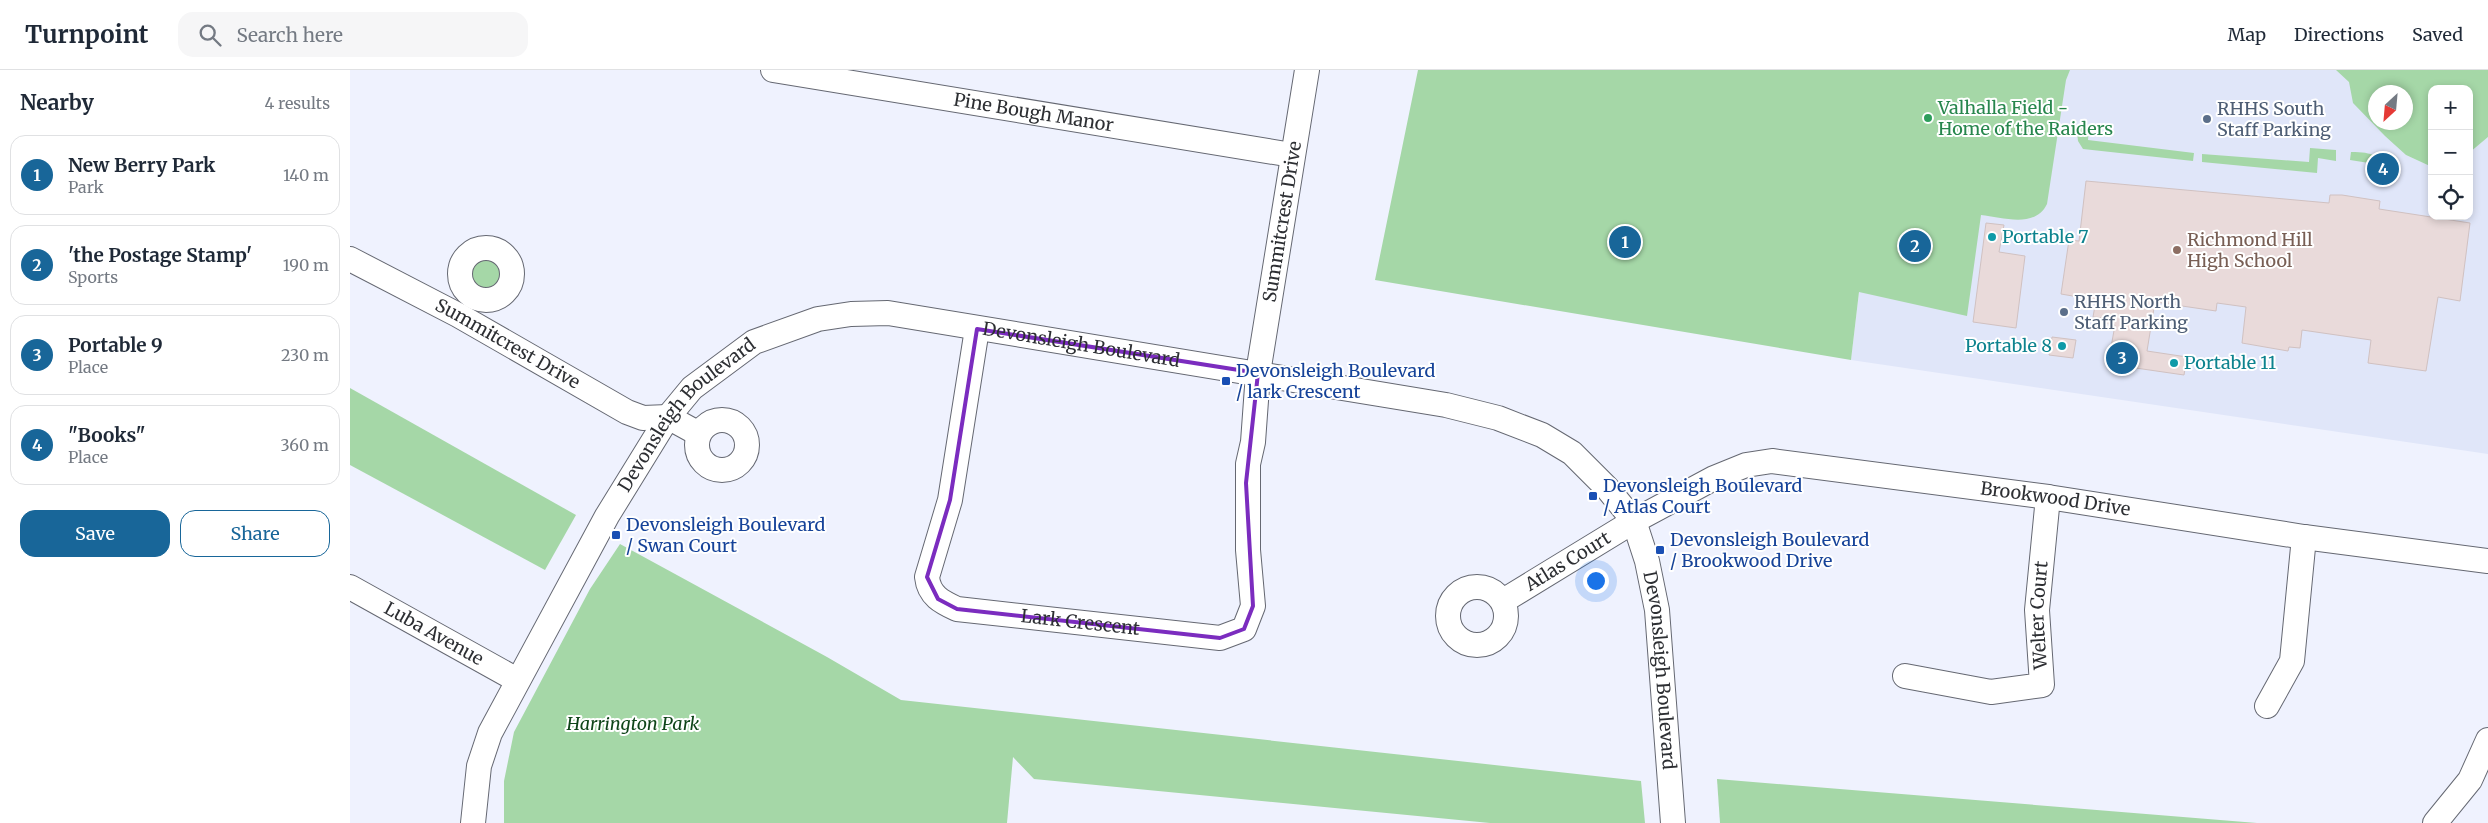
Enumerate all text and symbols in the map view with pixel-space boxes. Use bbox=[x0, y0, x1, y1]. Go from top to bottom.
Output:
search box bbox=[178, 12, 528, 57]
text: Turnpoint bbox=[25, 19, 148, 50]
icon: search bbox=[196, 21, 224, 49]
text: Search here bbox=[236, 23, 343, 47]
text: Map bbox=[2228, 23, 2266, 46]
text: Directions bbox=[2294, 23, 2384, 46]
text: Saved bbox=[2412, 23, 2463, 46]
north arrow bbox=[2368, 85, 2413, 130]
map controls bbox=[2428, 85, 2473, 220]
button: + bbox=[2428, 85, 2473, 130]
street label: Pine Bough Manor bbox=[952, 88, 1115, 137]
text: Nearby bbox=[20, 89, 94, 116]
text: 4 results bbox=[264, 93, 330, 113]
place label: Valhalla Field - Home of the Raiders bbox=[1937, 96, 2113, 140]
place label: RHHS South Staff Parking bbox=[2217, 97, 2331, 141]
marker: Valhalla Field - Home of the Raiders bbox=[1922, 112, 1934, 124]
marker: RHHS South Staff Parking bbox=[2201, 113, 2213, 125]
button: − bbox=[2428, 130, 2473, 175]
street label: Summitcrest Drive bbox=[1258, 139, 1306, 304]
pin: 4 bbox=[2367, 150, 2399, 188]
text: New Berry Park bbox=[68, 153, 215, 177]
text: 1 bbox=[33, 165, 41, 185]
text: 140 m bbox=[283, 165, 329, 185]
button: locate bbox=[2428, 175, 2473, 220]
text: Park bbox=[68, 177, 104, 197]
pin: 1 bbox=[1609, 223, 1641, 261]
place label: Portable 7 bbox=[2002, 225, 2089, 248]
pin: 2 bbox=[1899, 227, 1931, 265]
place label: Richmond Hill High School bbox=[2187, 228, 2313, 272]
marker: Portable 7 bbox=[1986, 231, 1998, 243]
text: 'the Postage Stamp' bbox=[68, 243, 252, 267]
marker: Richmond Hill High School bbox=[2171, 244, 2183, 256]
text: 2 bbox=[32, 255, 42, 275]
text: 190 m bbox=[283, 255, 329, 275]
text: Sports bbox=[68, 267, 118, 287]
place label: RHHS North Staff Parking bbox=[2074, 290, 2188, 334]
street label: Summitcrest Drive bbox=[432, 293, 584, 394]
marker: RHHS North Staff Parking bbox=[2058, 306, 2070, 318]
street label: Devonsleigh Boulevard bbox=[981, 317, 1182, 372]
text: Portable 9 bbox=[68, 333, 163, 357]
street label: Devonsleigh Boulevard bbox=[613, 333, 760, 496]
place label: Portable 8 bbox=[1965, 334, 2052, 357]
pin: 3 bbox=[2106, 339, 2138, 377]
marker: Portable 8 bbox=[2056, 340, 2068, 352]
text: 3 bbox=[32, 345, 42, 365]
text: 230 m bbox=[281, 345, 329, 365]
place label: Portable 11 bbox=[2184, 351, 2276, 374]
text: Place bbox=[68, 357, 108, 377]
marker: Portable 11 bbox=[2168, 357, 2180, 369]
place label: Devonsleigh Boulevard / lark Crescent bbox=[1236, 359, 1436, 403]
marker: Devonsleigh Boulevard / lark Crescent bbox=[1220, 375, 1232, 387]
text: "Books" bbox=[68, 423, 146, 447]
text: 4 bbox=[32, 435, 42, 455]
text: 360 m bbox=[280, 435, 329, 455]
text: Place bbox=[68, 447, 108, 467]
place label: Devonsleigh Boulevard / Atlas Court bbox=[1603, 474, 1803, 518]
street label: Brookwood Drive bbox=[1979, 476, 2132, 521]
marker: Devonsleigh Boulevard / Atlas Court bbox=[1587, 490, 1599, 502]
button: Save bbox=[20, 510, 170, 557]
button: Share bbox=[180, 510, 330, 557]
place label: Devonsleigh Boulevard / Swan Court bbox=[626, 513, 826, 557]
street label: Atlas Court bbox=[1520, 526, 1615, 596]
place label: Devonsleigh Boulevard / Brookwood Drive bbox=[1670, 528, 1870, 572]
marker: Devonsleigh Boulevard / Swan Court bbox=[610, 529, 622, 541]
marker: Devonsleigh Boulevard / Brookwood Drive bbox=[1654, 544, 1666, 556]
street label: Welter Court bbox=[2025, 560, 2053, 671]
your location bbox=[1583, 568, 1609, 594]
street label: Devonsleigh Boulevard bbox=[1638, 569, 1681, 771]
street label: Luba Avenue bbox=[380, 596, 488, 670]
street label: Lark Crescent bbox=[1020, 604, 1141, 640]
park label: Harrington Park bbox=[566, 712, 700, 735]

